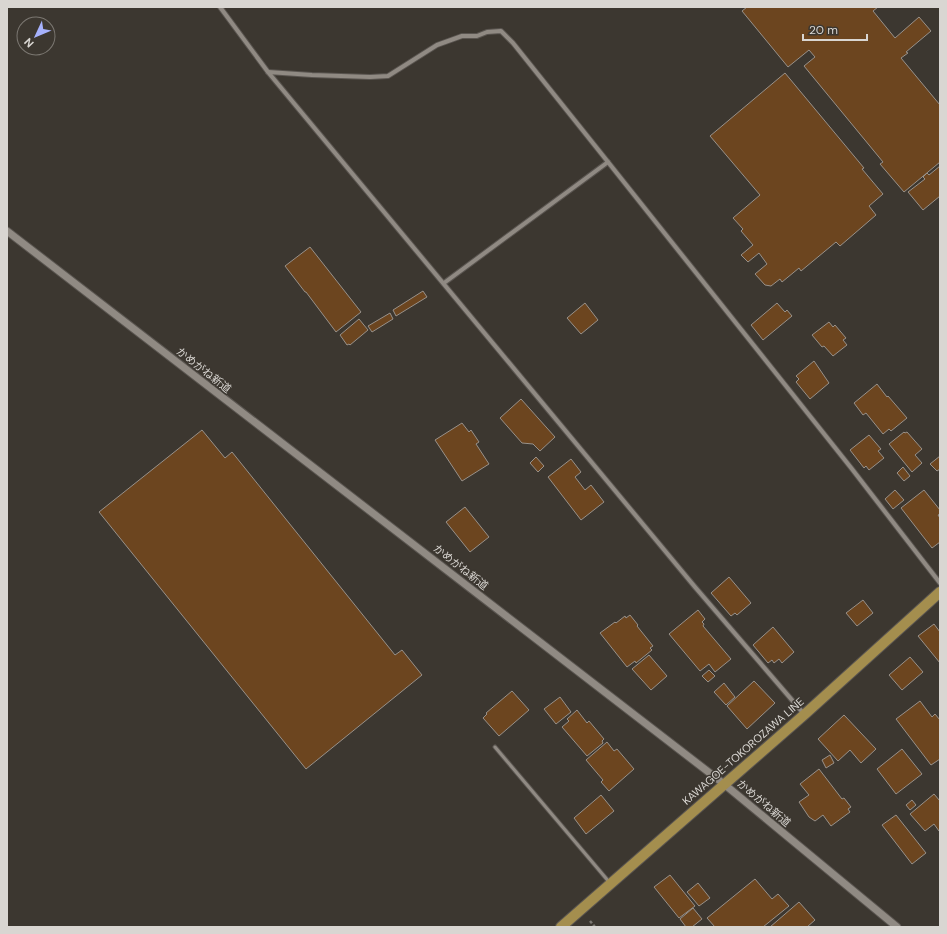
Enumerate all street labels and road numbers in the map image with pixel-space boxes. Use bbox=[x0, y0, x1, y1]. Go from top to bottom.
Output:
street label: かめがね新道 bbox=[174, 344, 234, 396]
street label: かめがね新道 bbox=[431, 541, 491, 593]
street label: KAWAGOE-TOKOROZAWA LINE bbox=[679, 694, 807, 808]
street label: かめがね新道 bbox=[734, 776, 794, 830]

